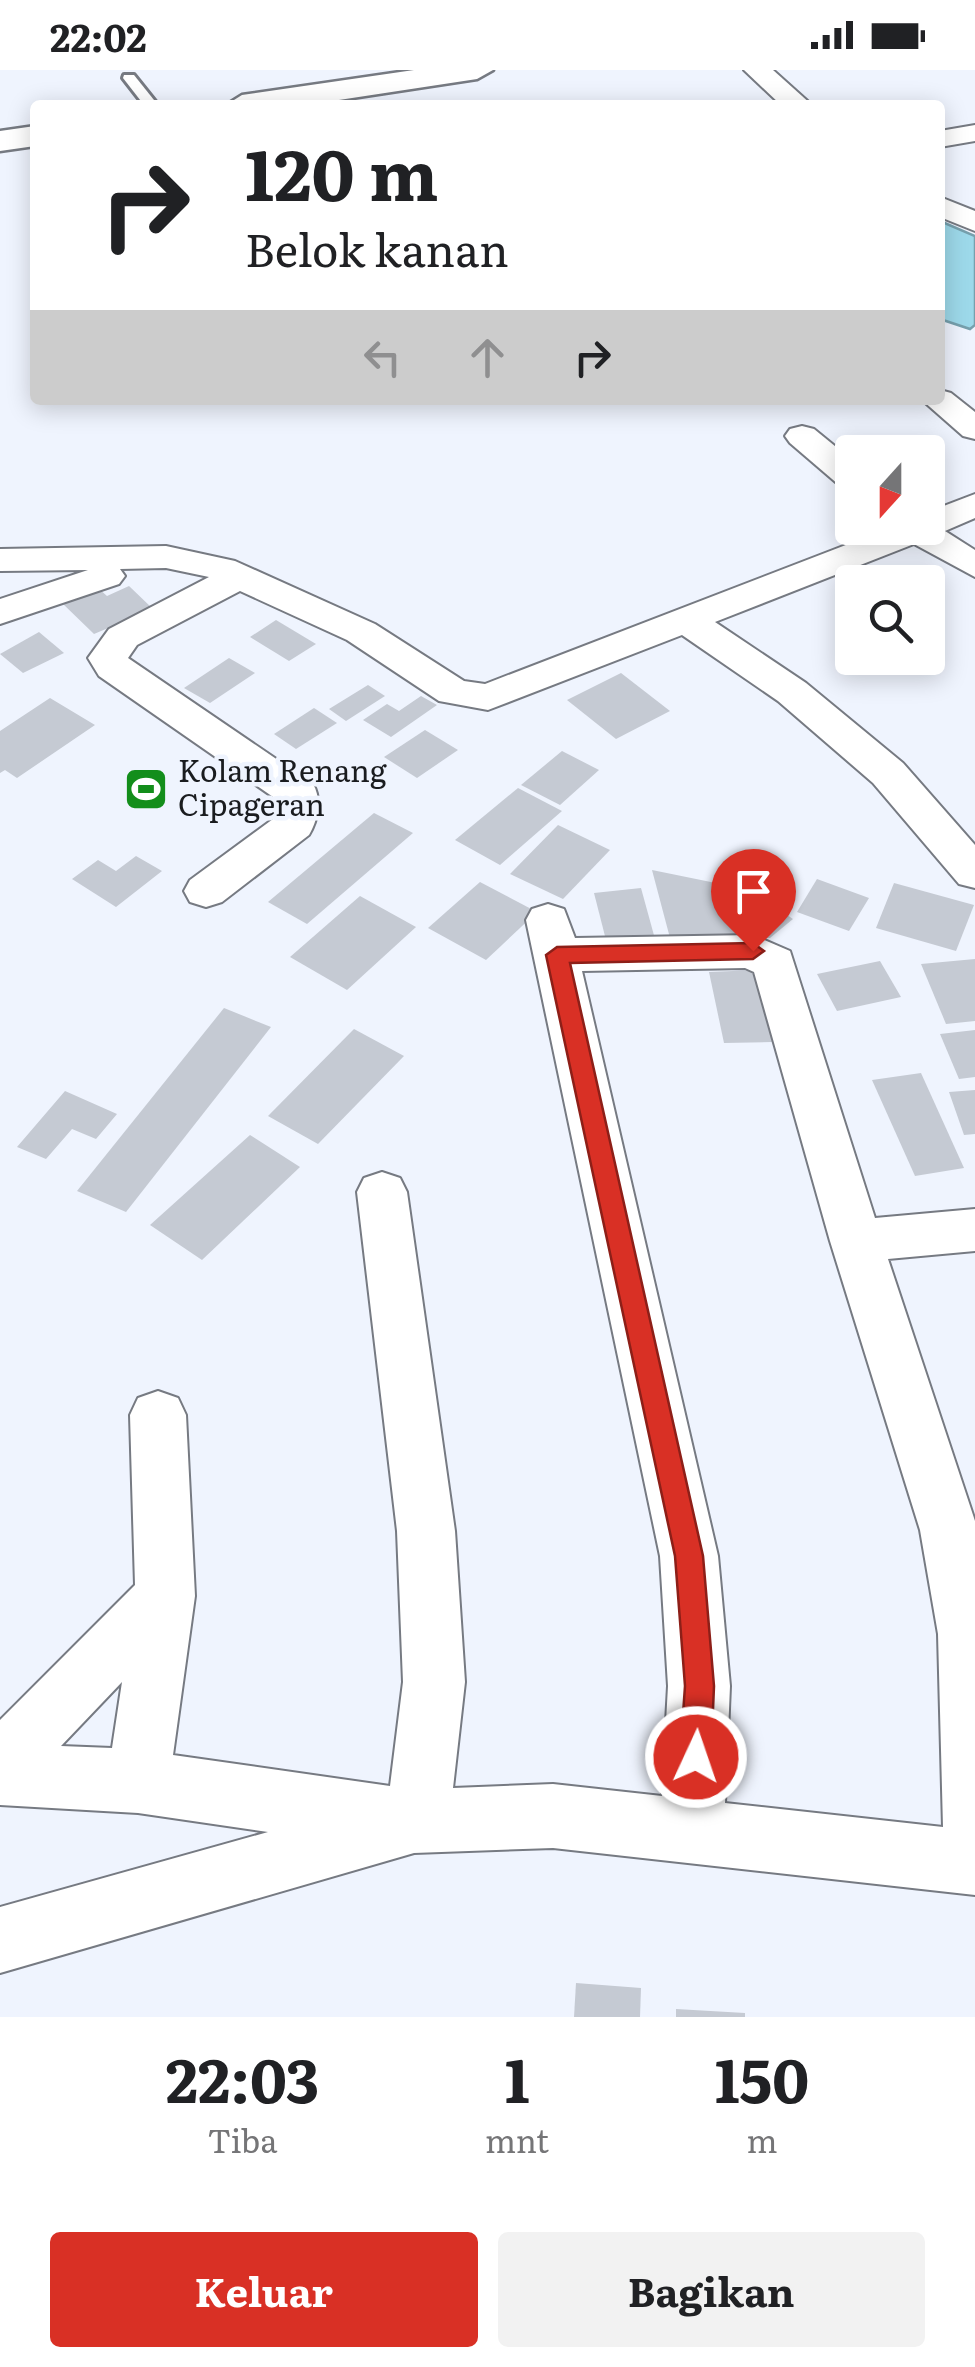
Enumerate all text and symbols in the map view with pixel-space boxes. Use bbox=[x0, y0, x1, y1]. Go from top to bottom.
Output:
text: 22:02 bbox=[50, 7, 147, 64]
text: 120 m bbox=[245, 119, 438, 223]
icon: right bbox=[80, 140, 210, 270]
text: Belok kanan bbox=[245, 214, 509, 281]
icon: left bbox=[355, 330, 410, 385]
icon: ahead bbox=[460, 330, 515, 385]
icon: right bbox=[565, 330, 620, 385]
north arrow bbox=[835, 435, 945, 545]
map controls bbox=[835, 435, 945, 675]
button: search bbox=[835, 565, 945, 675]
place label: Kolam Renang Cipageran bbox=[178, 747, 387, 825]
sports icon: Kolam Renang Cipageran bbox=[123, 766, 169, 812]
pin bbox=[711, 849, 796, 952]
icon: arrive bbox=[726, 864, 781, 919]
position arrow bbox=[644, 1705, 748, 1809]
text: 22:03 bbox=[166, 2032, 319, 2121]
text: 1 bbox=[505, 2032, 529, 2121]
text: 150 bbox=[715, 2032, 809, 2121]
text: Tiba bbox=[208, 2115, 278, 2163]
text: mnt bbox=[485, 2115, 549, 2163]
text: m bbox=[746, 2115, 778, 2163]
button: Keluar bbox=[50, 2232, 478, 2347]
button: Bagikan bbox=[498, 2232, 925, 2347]

